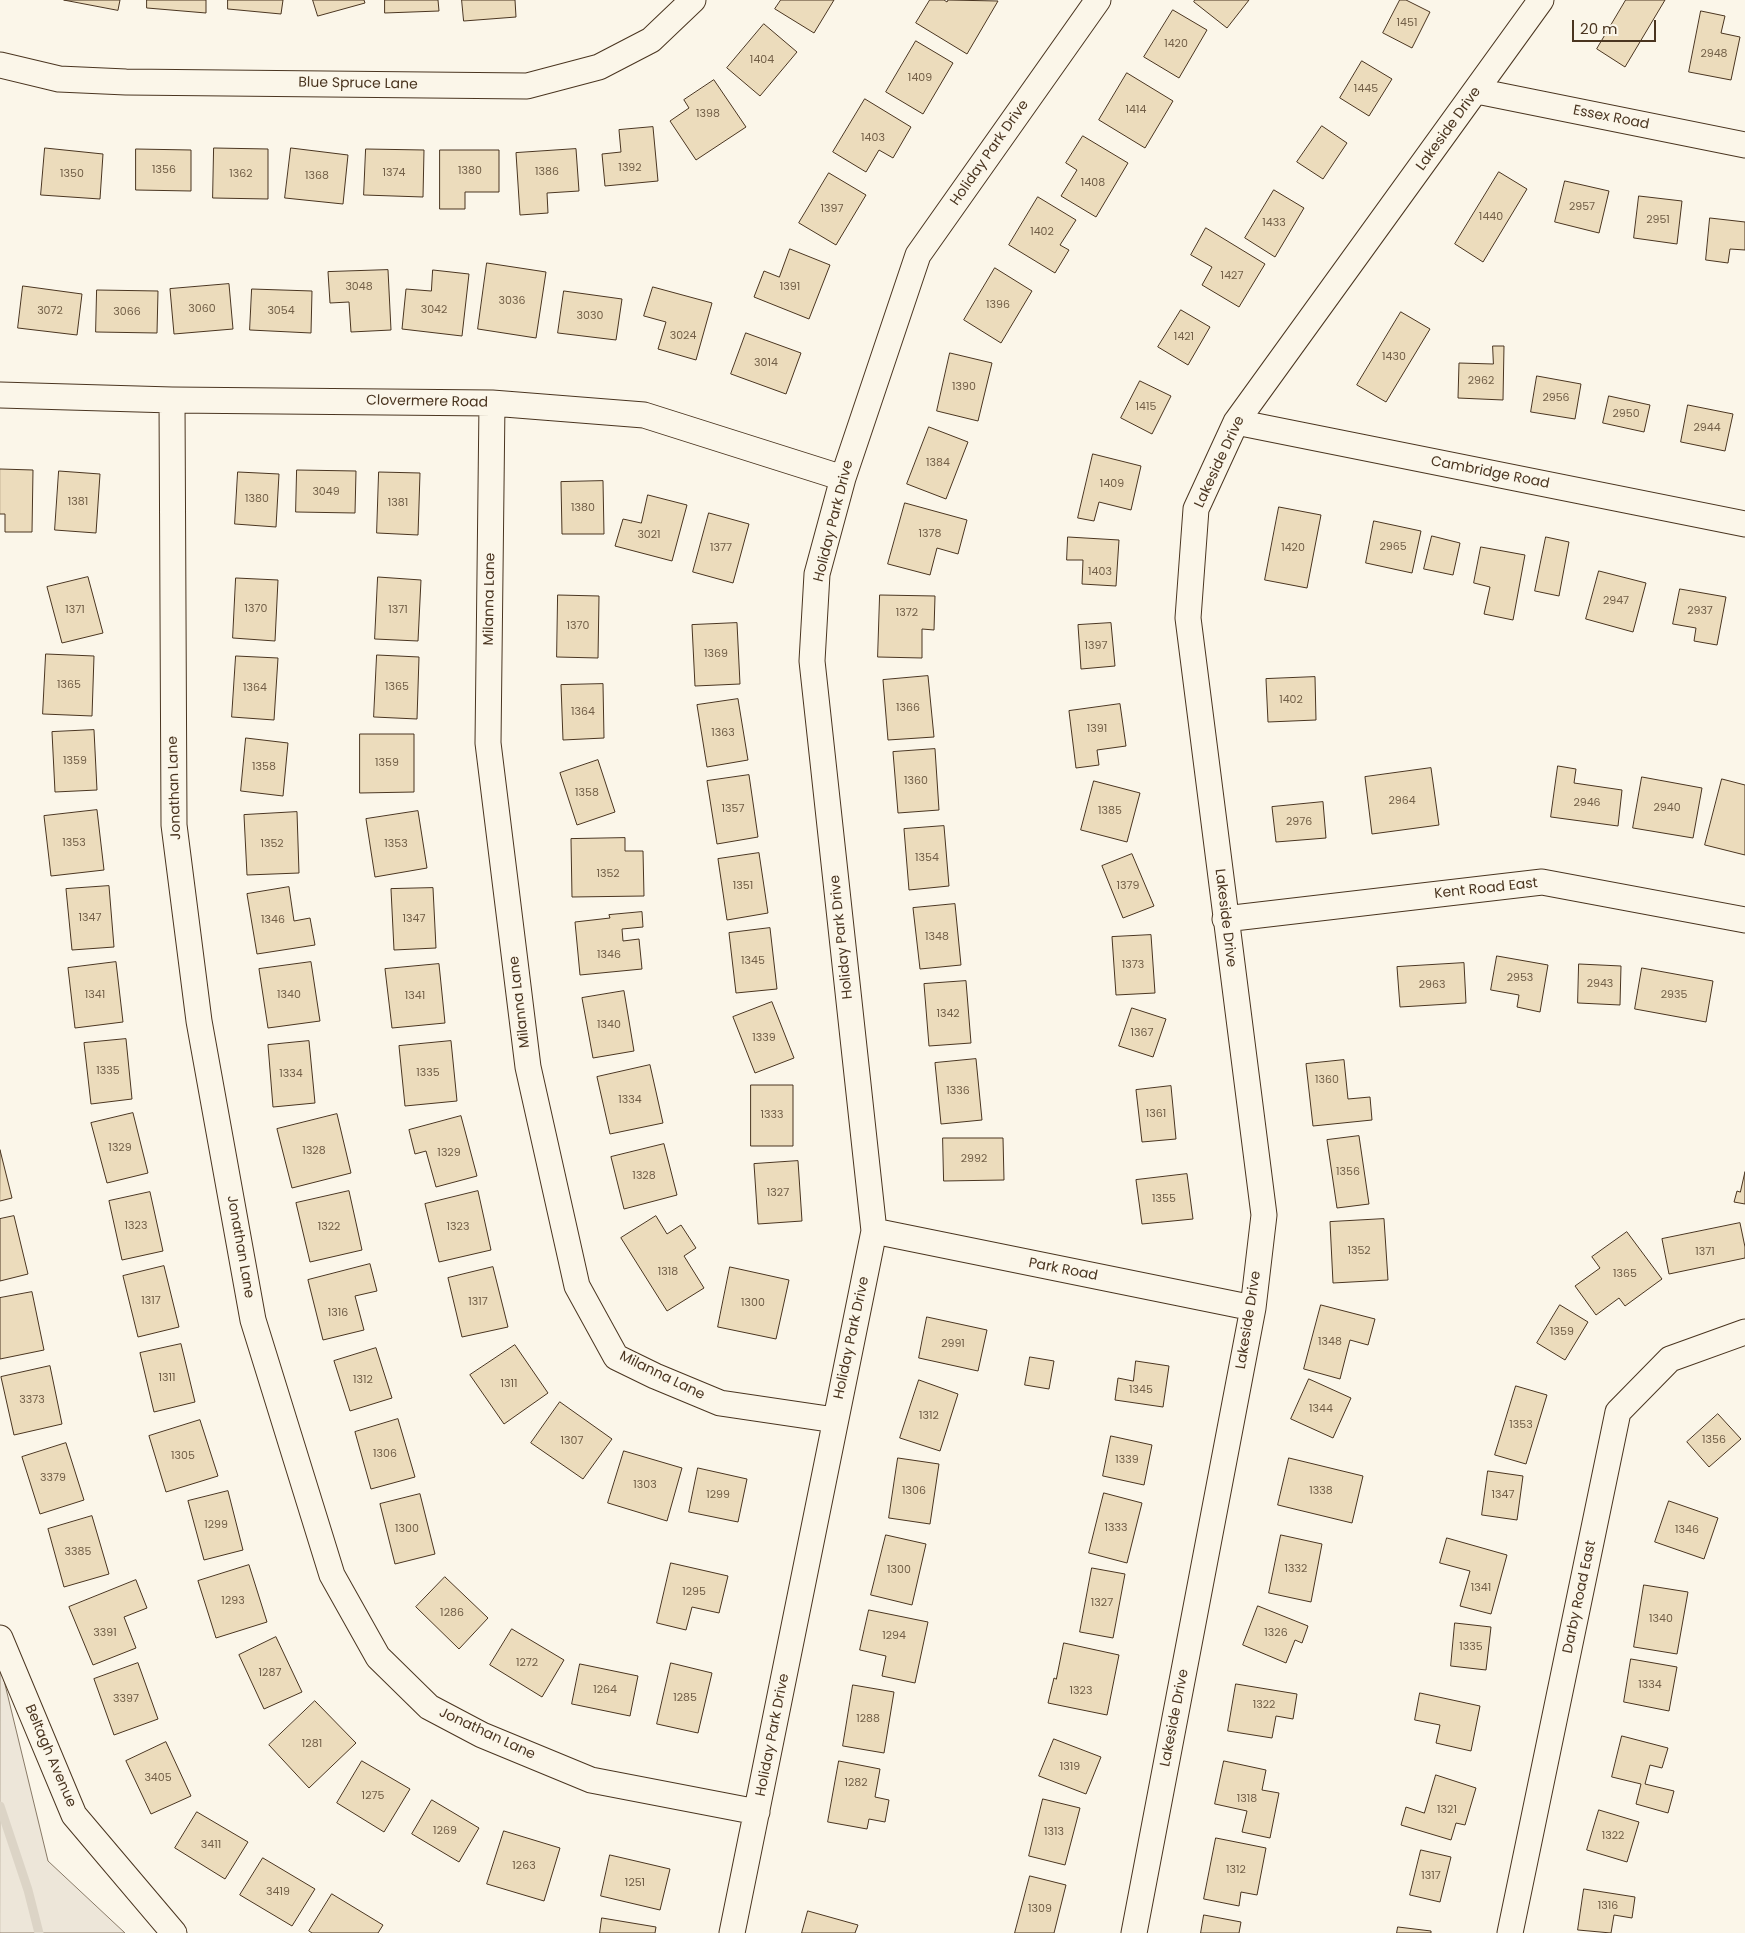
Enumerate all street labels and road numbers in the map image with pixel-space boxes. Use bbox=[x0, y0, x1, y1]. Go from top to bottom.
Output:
street label: Blue Spruce Lane bbox=[298, 75, 418, 93]
street label: Lakeside Drive bbox=[1413, 84, 1485, 174]
street label: Holiday Park Drive bbox=[947, 97, 1033, 209]
street label: Essex Road bbox=[1571, 102, 1651, 134]
street label: Clovermere Road bbox=[366, 393, 488, 411]
street label: Lakeside Drive bbox=[1191, 414, 1249, 510]
street label: Cambridge Road bbox=[1429, 453, 1551, 493]
street label: Holiday Park Drive bbox=[811, 458, 857, 584]
street label: Milanna Lane bbox=[481, 553, 499, 645]
street label: Jonathan Lane bbox=[165, 736, 185, 840]
street label: Lakeside Drive bbox=[1211, 868, 1239, 968]
street label: Holiday Park Drive bbox=[827, 874, 857, 1000]
street label: Kent Road East bbox=[1433, 875, 1539, 903]
street label: Milanna Lane bbox=[506, 955, 534, 1049]
street label: Jonathan Lane bbox=[223, 1194, 257, 1300]
street label: Park Road bbox=[1027, 1255, 1099, 1285]
street label: Lakeside Drive bbox=[1233, 1270, 1265, 1370]
street label: Holiday Park Drive bbox=[831, 1275, 873, 1401]
street label: Milanna Lane bbox=[617, 1348, 707, 1404]
street label: Darby Road East bbox=[1560, 1539, 1600, 1655]
street label: Lakeside Drive bbox=[1157, 1668, 1193, 1768]
street label: Holiday Park Drive bbox=[753, 1672, 793, 1798]
street label: Beltagh Avenue bbox=[21, 1702, 79, 1810]
street label: Jonathan Lane bbox=[436, 1704, 538, 1764]

